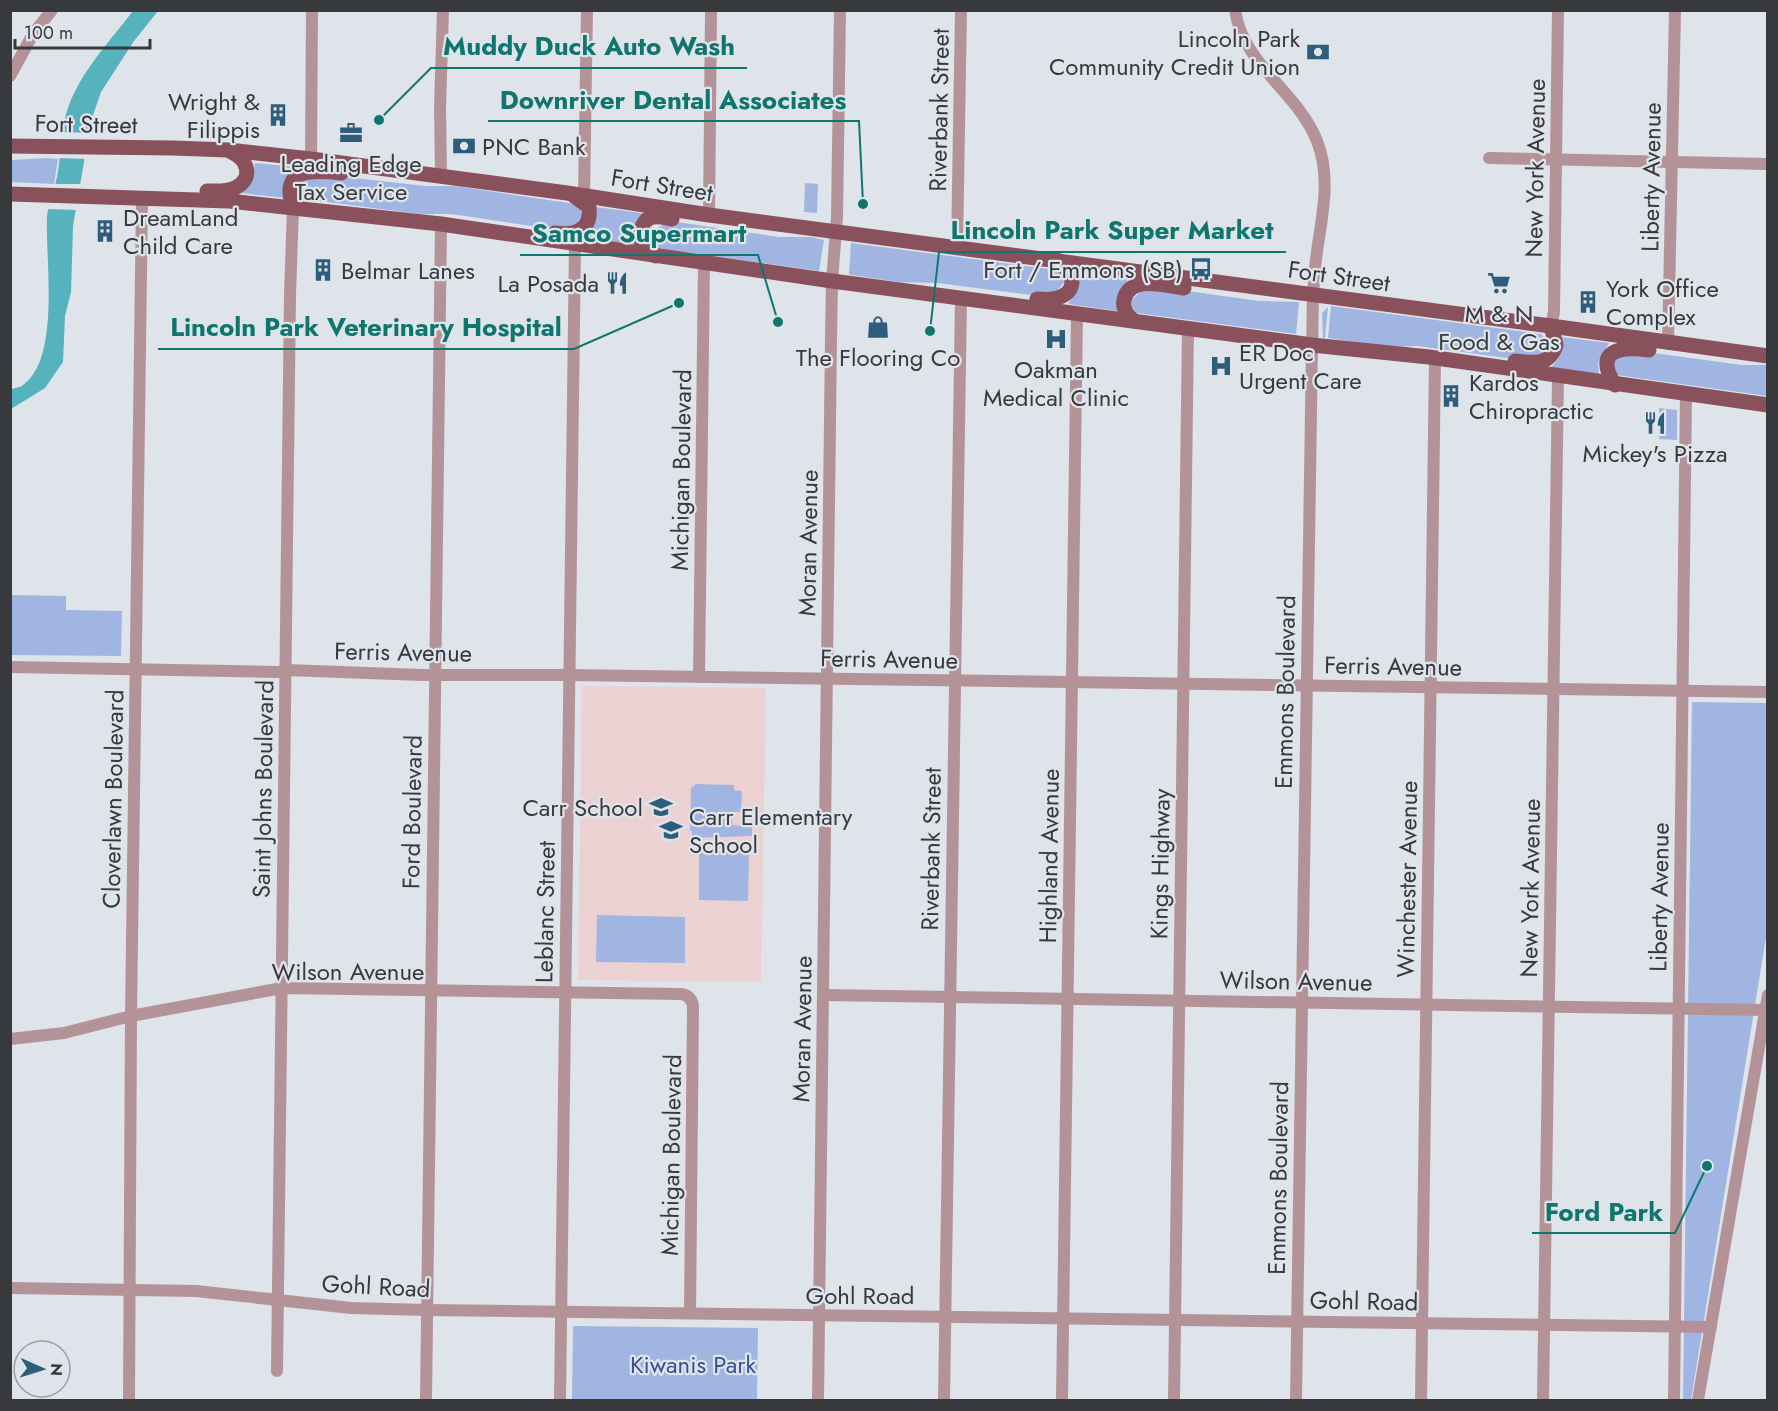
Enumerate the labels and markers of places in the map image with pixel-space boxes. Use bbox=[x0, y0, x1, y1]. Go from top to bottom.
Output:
place label: Lincoln Park Community Credit Union bbox=[1049, 21, 1300, 84]
callout: Muddy Duck Auto Wash bbox=[431, 24, 747, 68]
bank icon: Lincoln Park Community Credit Union bbox=[1305, 39, 1331, 65]
callout: Downriver Dental Associates bbox=[488, 77, 859, 121]
place label: Wright & Filippis bbox=[168, 84, 260, 147]
building icon: Wright & Filippis bbox=[265, 102, 291, 128]
office icon: Leading Edge Tax Service bbox=[338, 120, 364, 146]
place label: PNC Bank bbox=[482, 129, 586, 164]
bank icon: PNC Bank bbox=[451, 133, 477, 159]
place label: Leading Edge Tax Service bbox=[280, 146, 422, 209]
place label: DreamLand Child Care bbox=[123, 200, 238, 263]
callout: Lincoln Park Super Market bbox=[939, 208, 1286, 252]
callout: Samco Supermart bbox=[520, 211, 758, 255]
building icon: DreamLand Child Care bbox=[92, 218, 118, 244]
place label: Fort / Emmons (SB) bbox=[983, 252, 1183, 287]
place label: Belmar Lanes bbox=[341, 253, 475, 288]
bus stop icon: Fort / Emmons (SB) bbox=[1188, 256, 1214, 282]
building icon: Belmar Lanes bbox=[310, 257, 336, 283]
place label: La Posada bbox=[497, 266, 599, 301]
restaurant icon: La Posada bbox=[604, 270, 630, 296]
supermarket icon: M & N Food & Gas bbox=[1486, 270, 1512, 296]
place label: York Office Complex bbox=[1606, 271, 1719, 334]
building icon: York Office Complex bbox=[1575, 289, 1601, 315]
place label: M & N Food & Gas bbox=[1438, 296, 1560, 359]
callout: Lincoln Park Veterinary Hospital bbox=[158, 305, 574, 349]
shop icon: The Flooring Co bbox=[865, 314, 891, 340]
hospital icon: Oakman Medical Clinic bbox=[1043, 326, 1069, 352]
place label: ER Doc Urgent Care bbox=[1239, 335, 1362, 398]
place label: The Flooring Co bbox=[796, 340, 960, 375]
place label: Oakman Medical Clinic bbox=[983, 352, 1129, 415]
hospital icon: ER Doc Urgent Care bbox=[1208, 353, 1234, 379]
place label: Kardos Chiropractic bbox=[1469, 365, 1594, 428]
building icon: Kardos Chiropractic bbox=[1438, 383, 1464, 409]
restaurant icon: Mickey's Pizza bbox=[1642, 410, 1668, 436]
place label: Mickey's Pizza bbox=[1583, 436, 1727, 471]
place label: Carr School bbox=[522, 790, 643, 825]
school or university icon: Carr School bbox=[648, 794, 674, 820]
place label: Carr Elementary School bbox=[689, 799, 853, 862]
school or university icon: Carr Elementary School bbox=[658, 817, 684, 843]
callout: Ford Park bbox=[1532, 1189, 1675, 1233]

